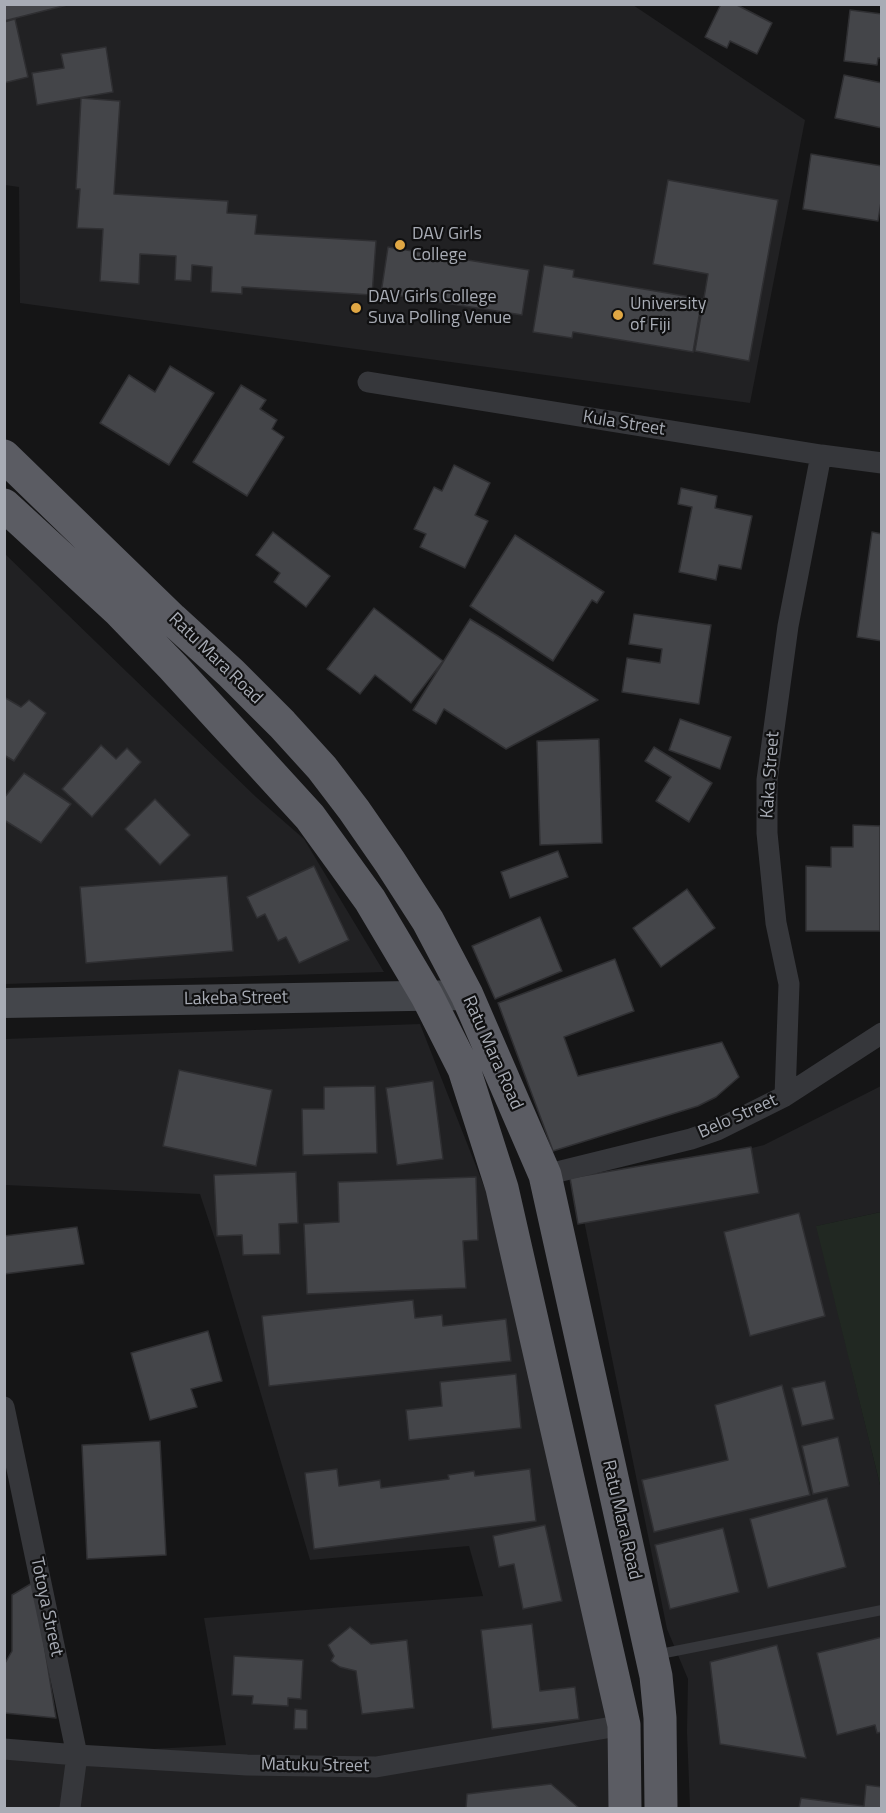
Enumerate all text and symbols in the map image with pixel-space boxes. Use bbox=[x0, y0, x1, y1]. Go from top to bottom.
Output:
place label: DAV Girls College bbox=[412, 224, 482, 266]
marker: DAV Girls College bbox=[393, 238, 407, 252]
place label: DAV Girls College Suva Polling Venue bbox=[368, 287, 511, 330]
place label: University of Fiji bbox=[630, 294, 706, 336]
marker: DAV Girls College Suva Polling Venue bbox=[349, 301, 363, 315]
marker: University of Fiji bbox=[611, 308, 625, 322]
street label: Kula Street bbox=[581, 407, 667, 441]
street label: Ratu Mara Road bbox=[164, 609, 266, 709]
street label: Kaka Street bbox=[757, 731, 785, 819]
street label: Lakeba Street bbox=[184, 987, 288, 1011]
street label: Ratu Mara Road bbox=[457, 993, 527, 1113]
street label: Belo Street bbox=[695, 1090, 781, 1144]
street label: Ratu Mara Road bbox=[597, 1458, 645, 1582]
street label: Totoya Street bbox=[25, 1555, 67, 1659]
street label: Matuku Street bbox=[261, 1754, 369, 1778]

